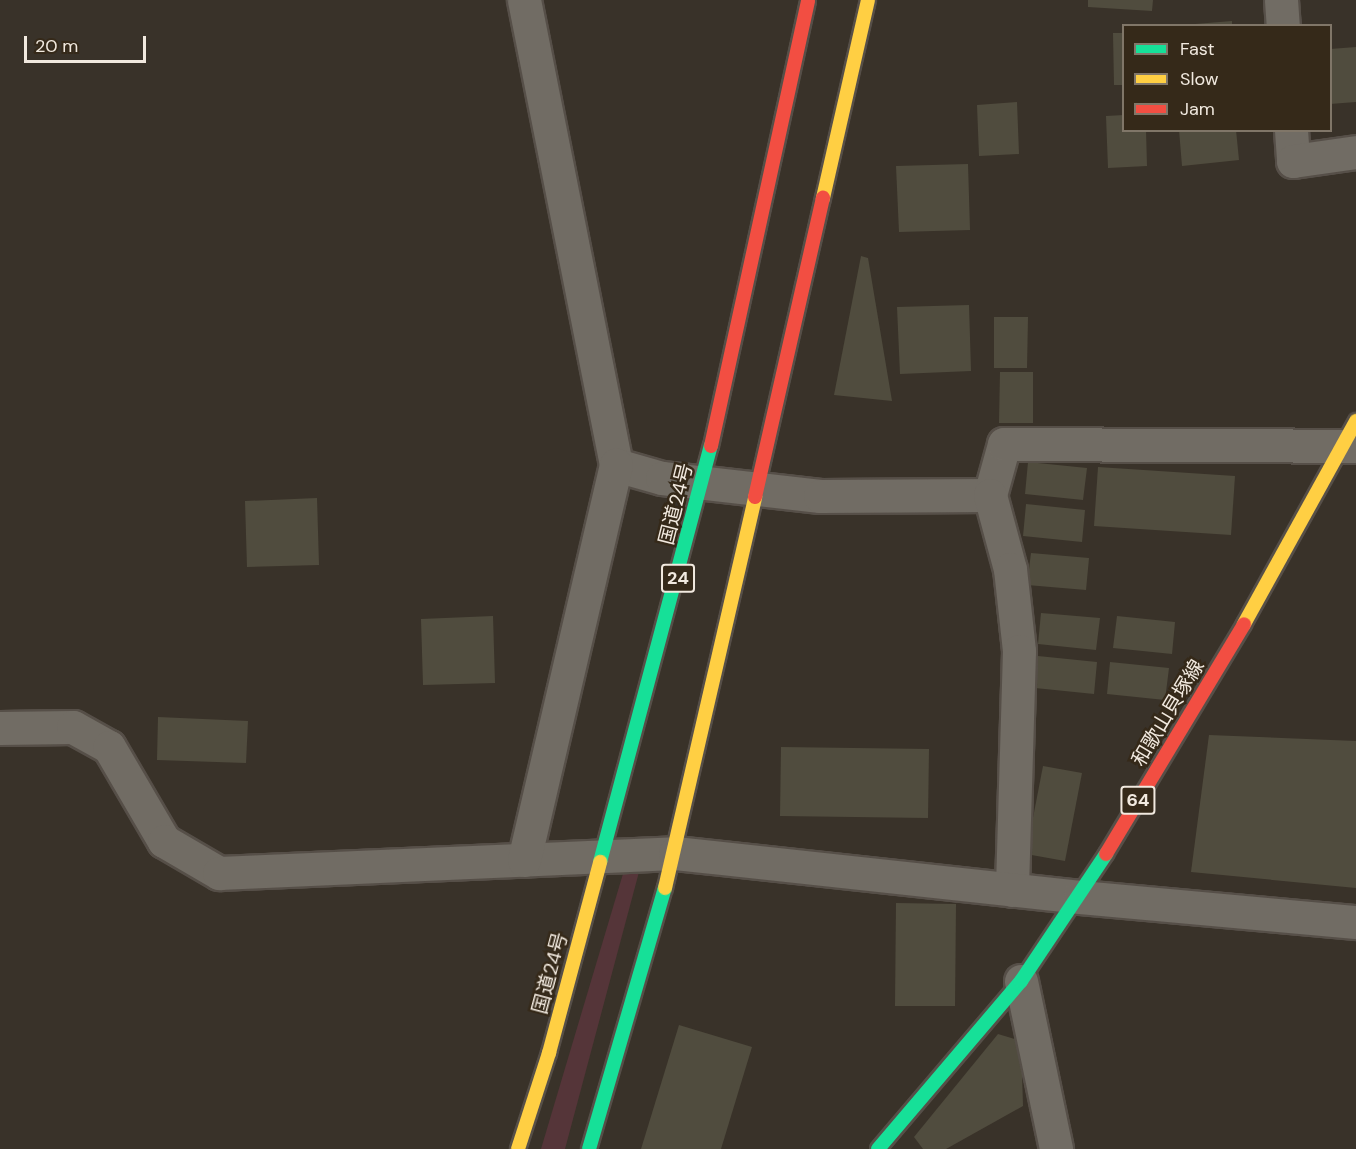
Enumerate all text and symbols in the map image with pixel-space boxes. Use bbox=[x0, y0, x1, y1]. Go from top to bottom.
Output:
scale bar bbox=[27, 24, 148, 62]
legend bbox=[1122, 24, 1332, 132]
text: 20 m bbox=[35, 34, 78, 58]
text: Fast bbox=[1180, 37, 1215, 61]
text: Slow bbox=[1180, 67, 1219, 91]
text: Jam bbox=[1180, 97, 1215, 121]
street label: 国道24号 bbox=[654, 461, 698, 547]
road number: 24 bbox=[660, 563, 696, 593]
street label: 和歌山貝塚線 bbox=[1127, 655, 1209, 771]
road number: 64 bbox=[1120, 785, 1156, 815]
street label: 国道24号 bbox=[528, 930, 572, 1016]

